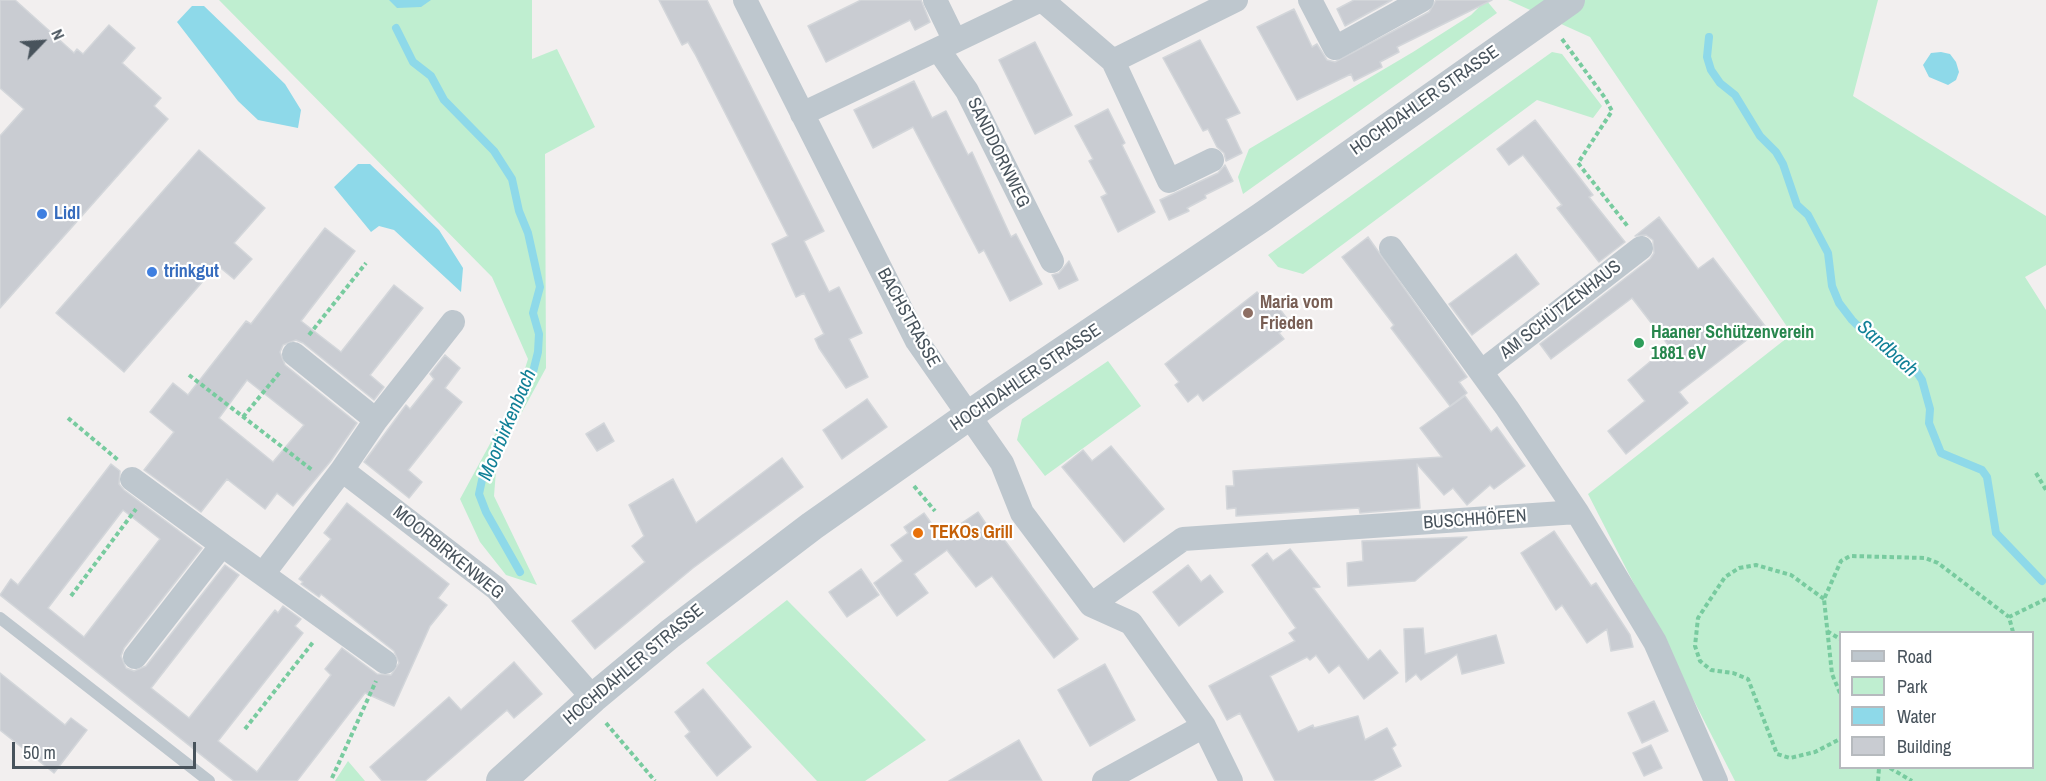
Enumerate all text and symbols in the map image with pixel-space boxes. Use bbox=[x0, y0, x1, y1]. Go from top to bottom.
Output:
north arrow bbox=[12, 12, 72, 72]
text: N bbox=[46, 25, 70, 43]
street label: HOCHDAHLER STRASSE bbox=[1347, 42, 1503, 160]
street label: SANDDORNWEG bbox=[962, 94, 1034, 212]
place label: Lidl bbox=[54, 203, 80, 225]
marker: Lidl bbox=[35, 207, 49, 221]
street label: AM SCHÜTZENHAUS bbox=[1496, 256, 1626, 364]
place label: trinkgut bbox=[164, 261, 219, 283]
marker: trinkgut bbox=[145, 265, 159, 279]
street label: BACHSTRASSE bbox=[872, 265, 944, 371]
place label: Maria vom Frieden bbox=[1260, 292, 1333, 334]
marker: Maria vom Frieden bbox=[1241, 306, 1255, 320]
water label: Sandbach bbox=[1852, 315, 1922, 383]
street label: HOCHDAHLER STRASSE bbox=[947, 320, 1105, 436]
place label: Haaner Schützenverein 1881 eV bbox=[1651, 322, 1814, 364]
marker: Haaner Schützenverein 1881 eV bbox=[1632, 336, 1646, 350]
water label: Moorbirkenbach bbox=[474, 366, 542, 484]
street label: MOORBIRKENWEG bbox=[388, 502, 508, 604]
street label: BUSCHHÖFEN bbox=[1423, 506, 1527, 534]
place label: TEKOs Grill bbox=[930, 522, 1013, 544]
marker: TEKOs Grill bbox=[911, 526, 925, 540]
street label: HOCHDAHLER STRASSE bbox=[560, 600, 708, 730]
legend bbox=[1839, 631, 2034, 769]
text: Road bbox=[1897, 644, 1932, 669]
text: Park bbox=[1897, 674, 1927, 699]
text: Water bbox=[1897, 704, 1936, 729]
scale bar bbox=[15, 730, 200, 768]
text: Building bbox=[1897, 734, 1951, 759]
text: 50 m bbox=[23, 740, 56, 765]

